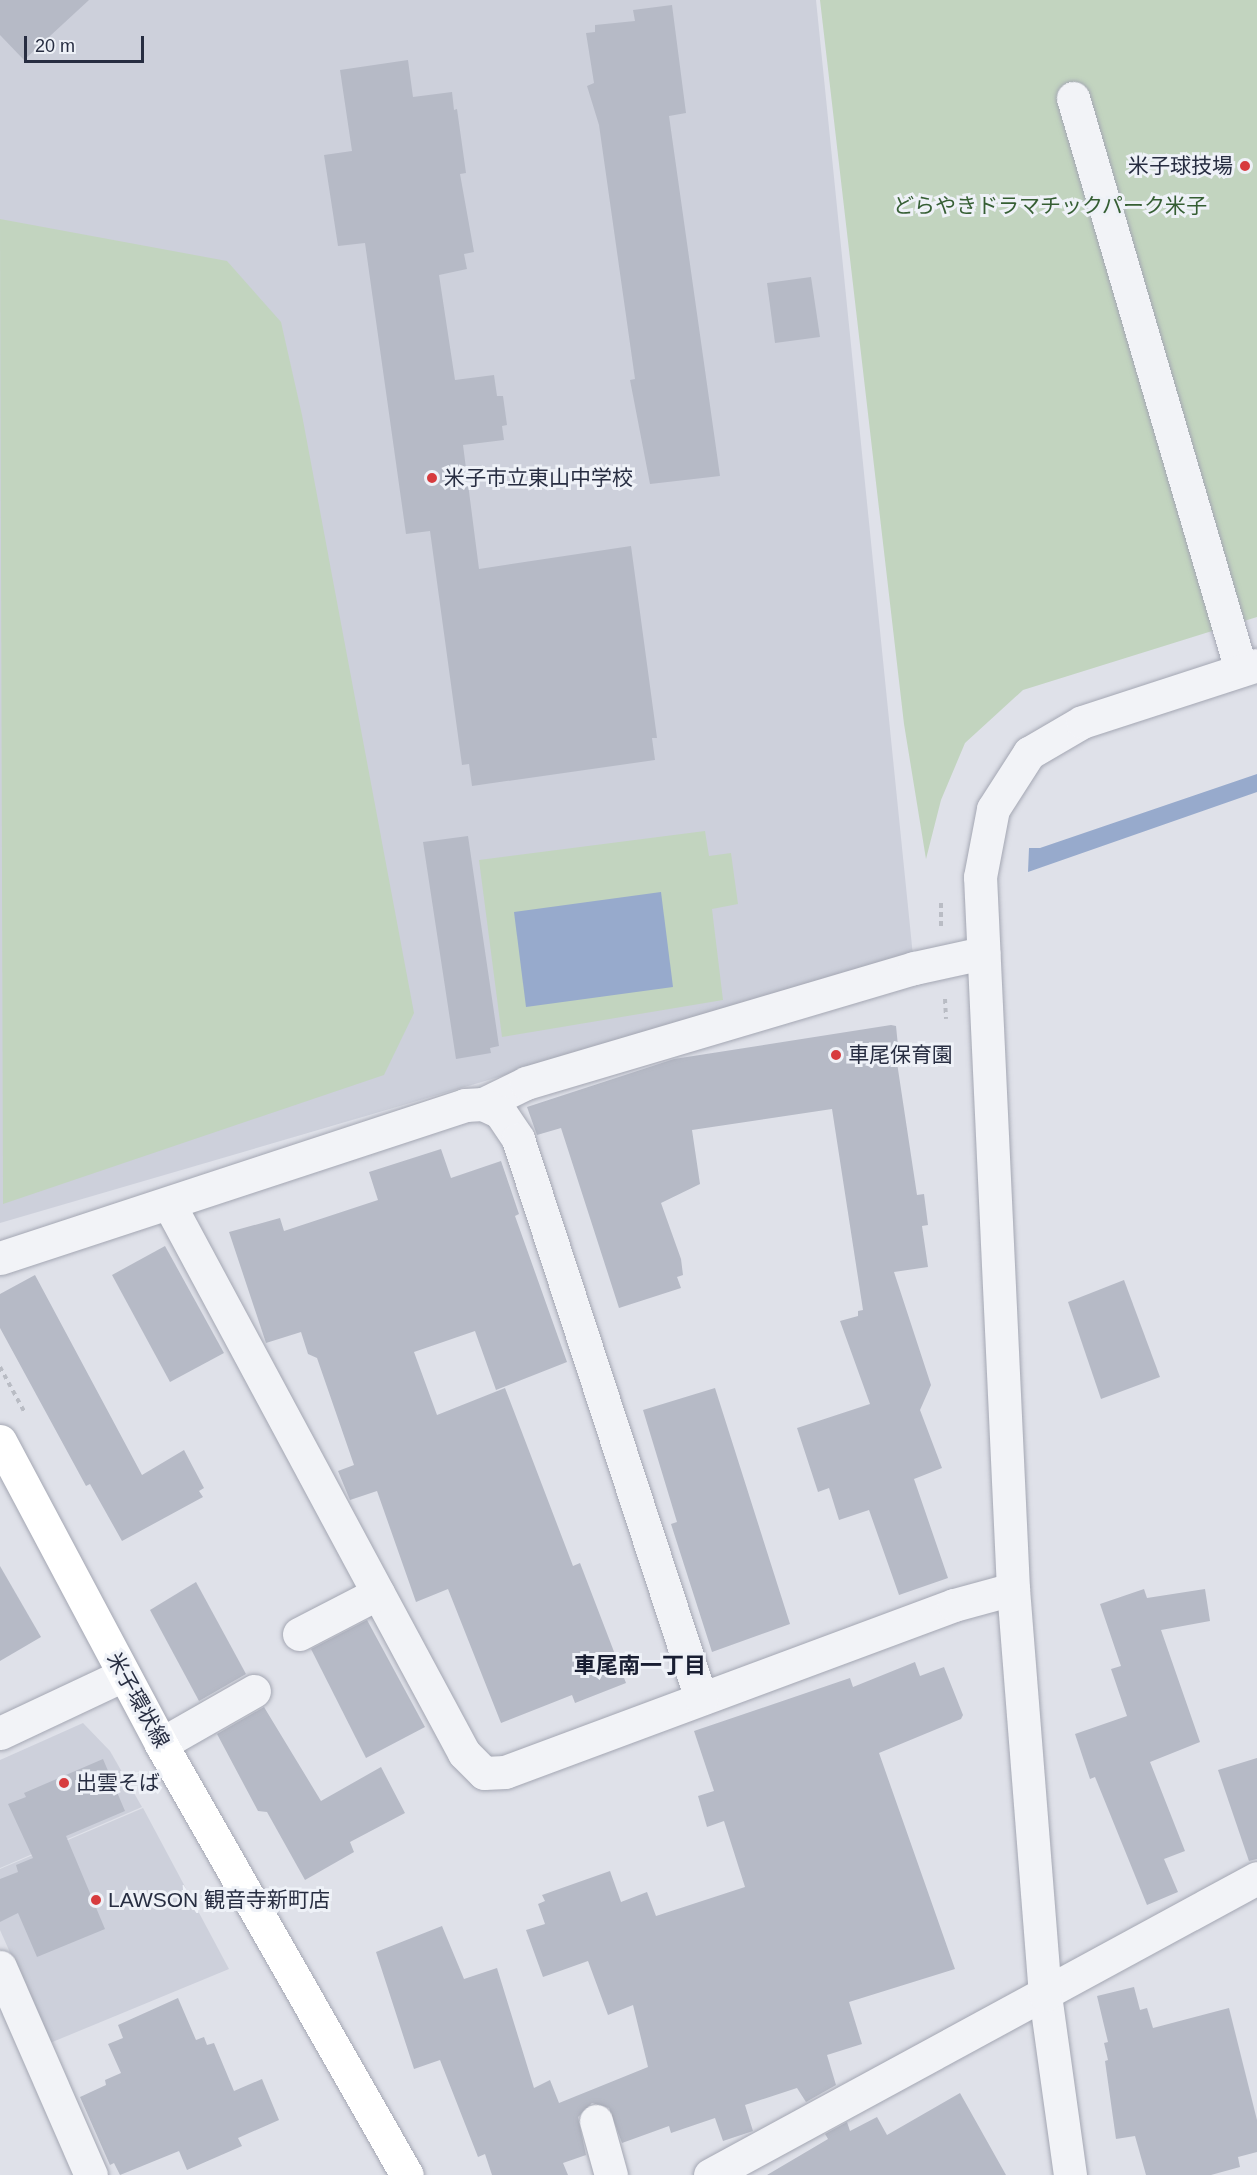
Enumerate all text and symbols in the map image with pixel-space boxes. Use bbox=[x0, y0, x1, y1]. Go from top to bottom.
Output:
scale bar bbox=[27, 24, 147, 62]
text: 20 m bbox=[35, 36, 75, 56]
place label: 米子球技場 bbox=[1128, 153, 1233, 179]
marker: 米子球技場 bbox=[1238, 159, 1252, 173]
park label: どらやきドラマチックパーク米子 bbox=[893, 193, 1207, 219]
place label: 米子市立東山中学校 bbox=[444, 465, 633, 491]
marker: 米子市立東山中学校 bbox=[425, 471, 439, 485]
place label: 車尾保育園 bbox=[848, 1042, 953, 1068]
marker: 車尾保育園 bbox=[829, 1048, 843, 1062]
street label: 米子環状線 bbox=[102, 1648, 174, 1752]
district label: 車尾南一丁目 bbox=[574, 1653, 706, 1679]
place label: 出雲そば bbox=[76, 1770, 160, 1796]
marker: 出雲そば bbox=[57, 1776, 71, 1790]
place label: LAWSON 観音寺新町店 bbox=[108, 1887, 330, 1913]
marker: LAWSON 観音寺新町店 bbox=[89, 1893, 103, 1907]

